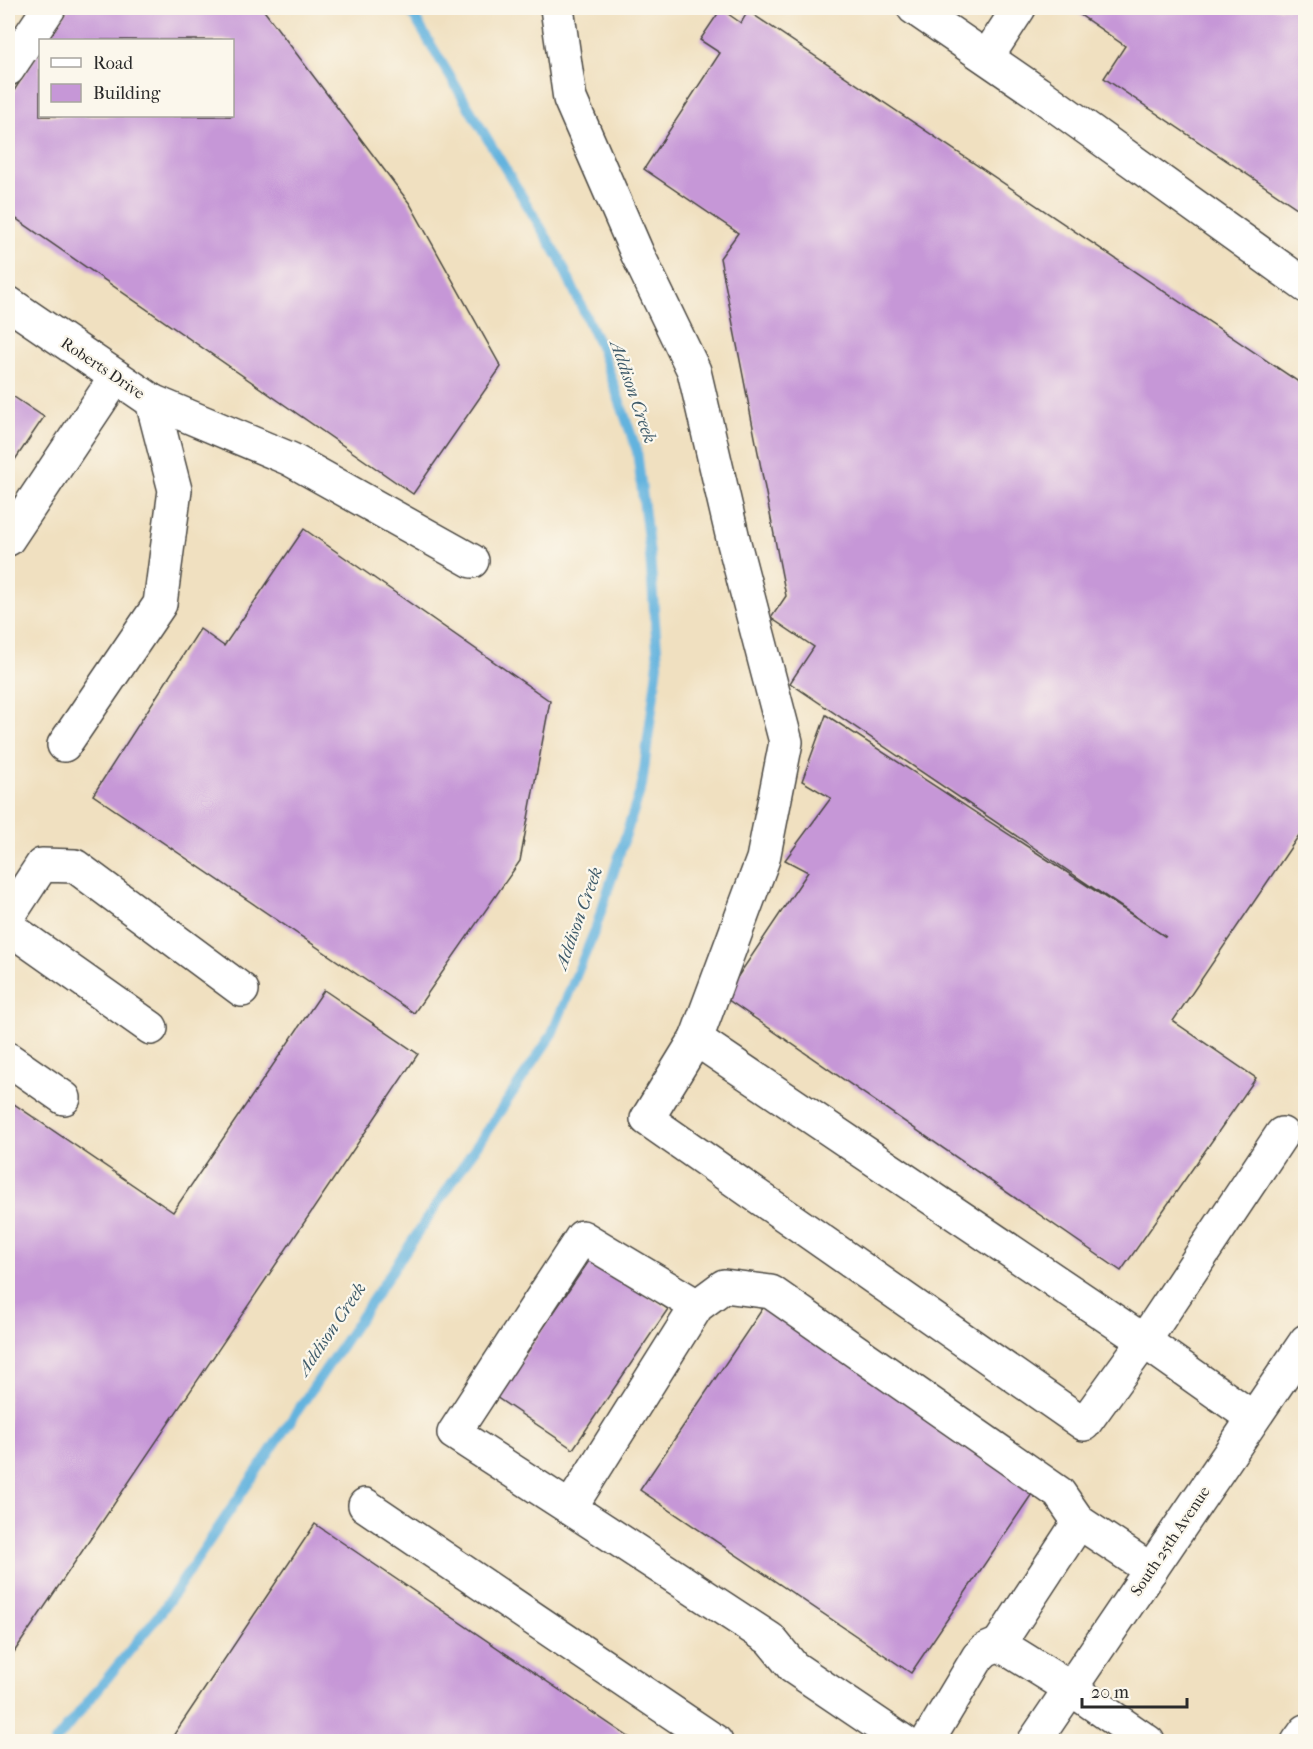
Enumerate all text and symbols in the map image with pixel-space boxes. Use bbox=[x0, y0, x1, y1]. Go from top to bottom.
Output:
legend bbox=[39, 39, 234, 117]
text: Road bbox=[93, 53, 133, 74]
text: Building bbox=[93, 83, 161, 104]
street label: Roberts Drive bbox=[58, 333, 148, 403]
water label: Addison Creek bbox=[605, 336, 660, 446]
water label: Addison Creek bbox=[550, 864, 607, 974]
water label: Addison Creek bbox=[292, 1279, 371, 1381]
street label: South 25th Avenue bbox=[1126, 1482, 1214, 1599]
scale bar bbox=[1082, 1671, 1187, 1709]
text: 20 m bbox=[1091, 1682, 1129, 1703]

